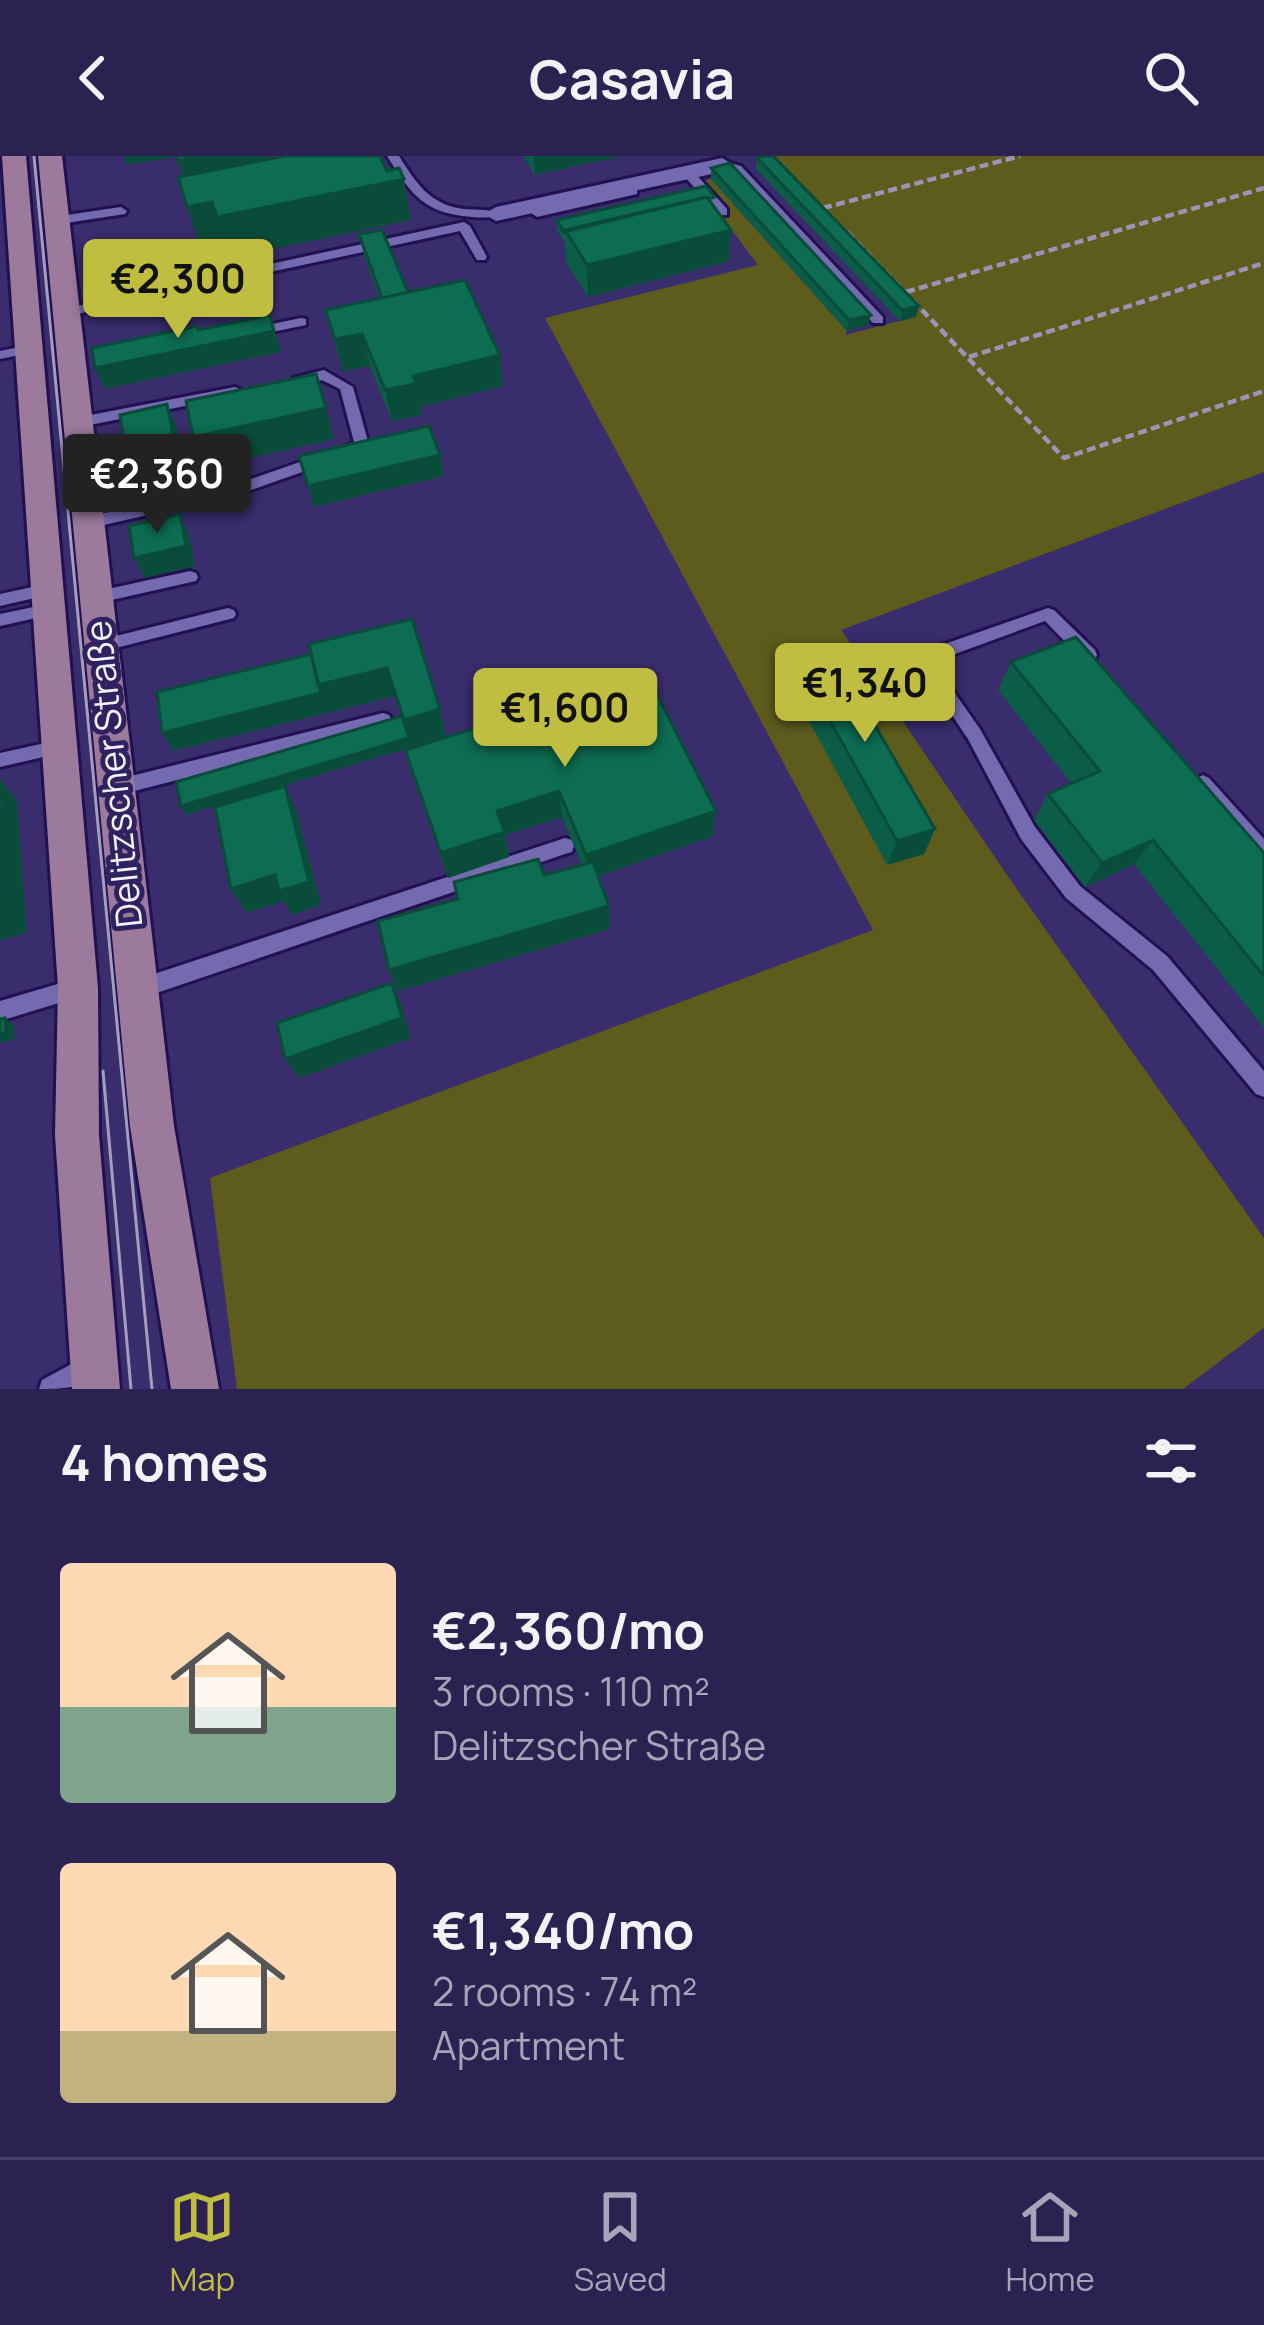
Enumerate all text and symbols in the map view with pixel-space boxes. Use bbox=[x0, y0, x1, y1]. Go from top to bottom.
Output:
text: Casavia bbox=[529, 41, 735, 115]
icon: back bbox=[60, 45, 126, 111]
icon: search bbox=[1138, 45, 1204, 111]
pin: €2,300 bbox=[80, 239, 276, 341]
text: €2,300 bbox=[110, 251, 246, 305]
pin: €2,360 bbox=[59, 434, 255, 536]
text: €2,360 bbox=[90, 446, 224, 500]
street label: Delitzscher Straße bbox=[73, 618, 153, 930]
pin: €1,340 bbox=[767, 643, 963, 745]
text: €1,340 bbox=[802, 655, 928, 709]
pin: €1,600 bbox=[467, 668, 663, 770]
text: €1,600 bbox=[500, 680, 630, 734]
text: 4 homes bbox=[60, 1427, 268, 1496]
icon: filters bbox=[1138, 1428, 1204, 1494]
text: €2,360/mo bbox=[432, 1595, 705, 1664]
icon: home bbox=[156, 1611, 300, 1755]
text: 3 rooms · 110 m² bbox=[432, 1664, 710, 1718]
text: Delitzscher Straße bbox=[432, 1718, 766, 1772]
text: €1,340/mo bbox=[432, 1895, 694, 1964]
icon: home bbox=[156, 1911, 300, 2055]
text: 2 rooms · 74 m² bbox=[432, 1964, 697, 2018]
text: Apartment bbox=[432, 2018, 625, 2072]
tab: Map bbox=[169, 2184, 235, 2301]
tab: Saved bbox=[574, 2184, 667, 2301]
tab: Home bbox=[1005, 2184, 1095, 2301]

